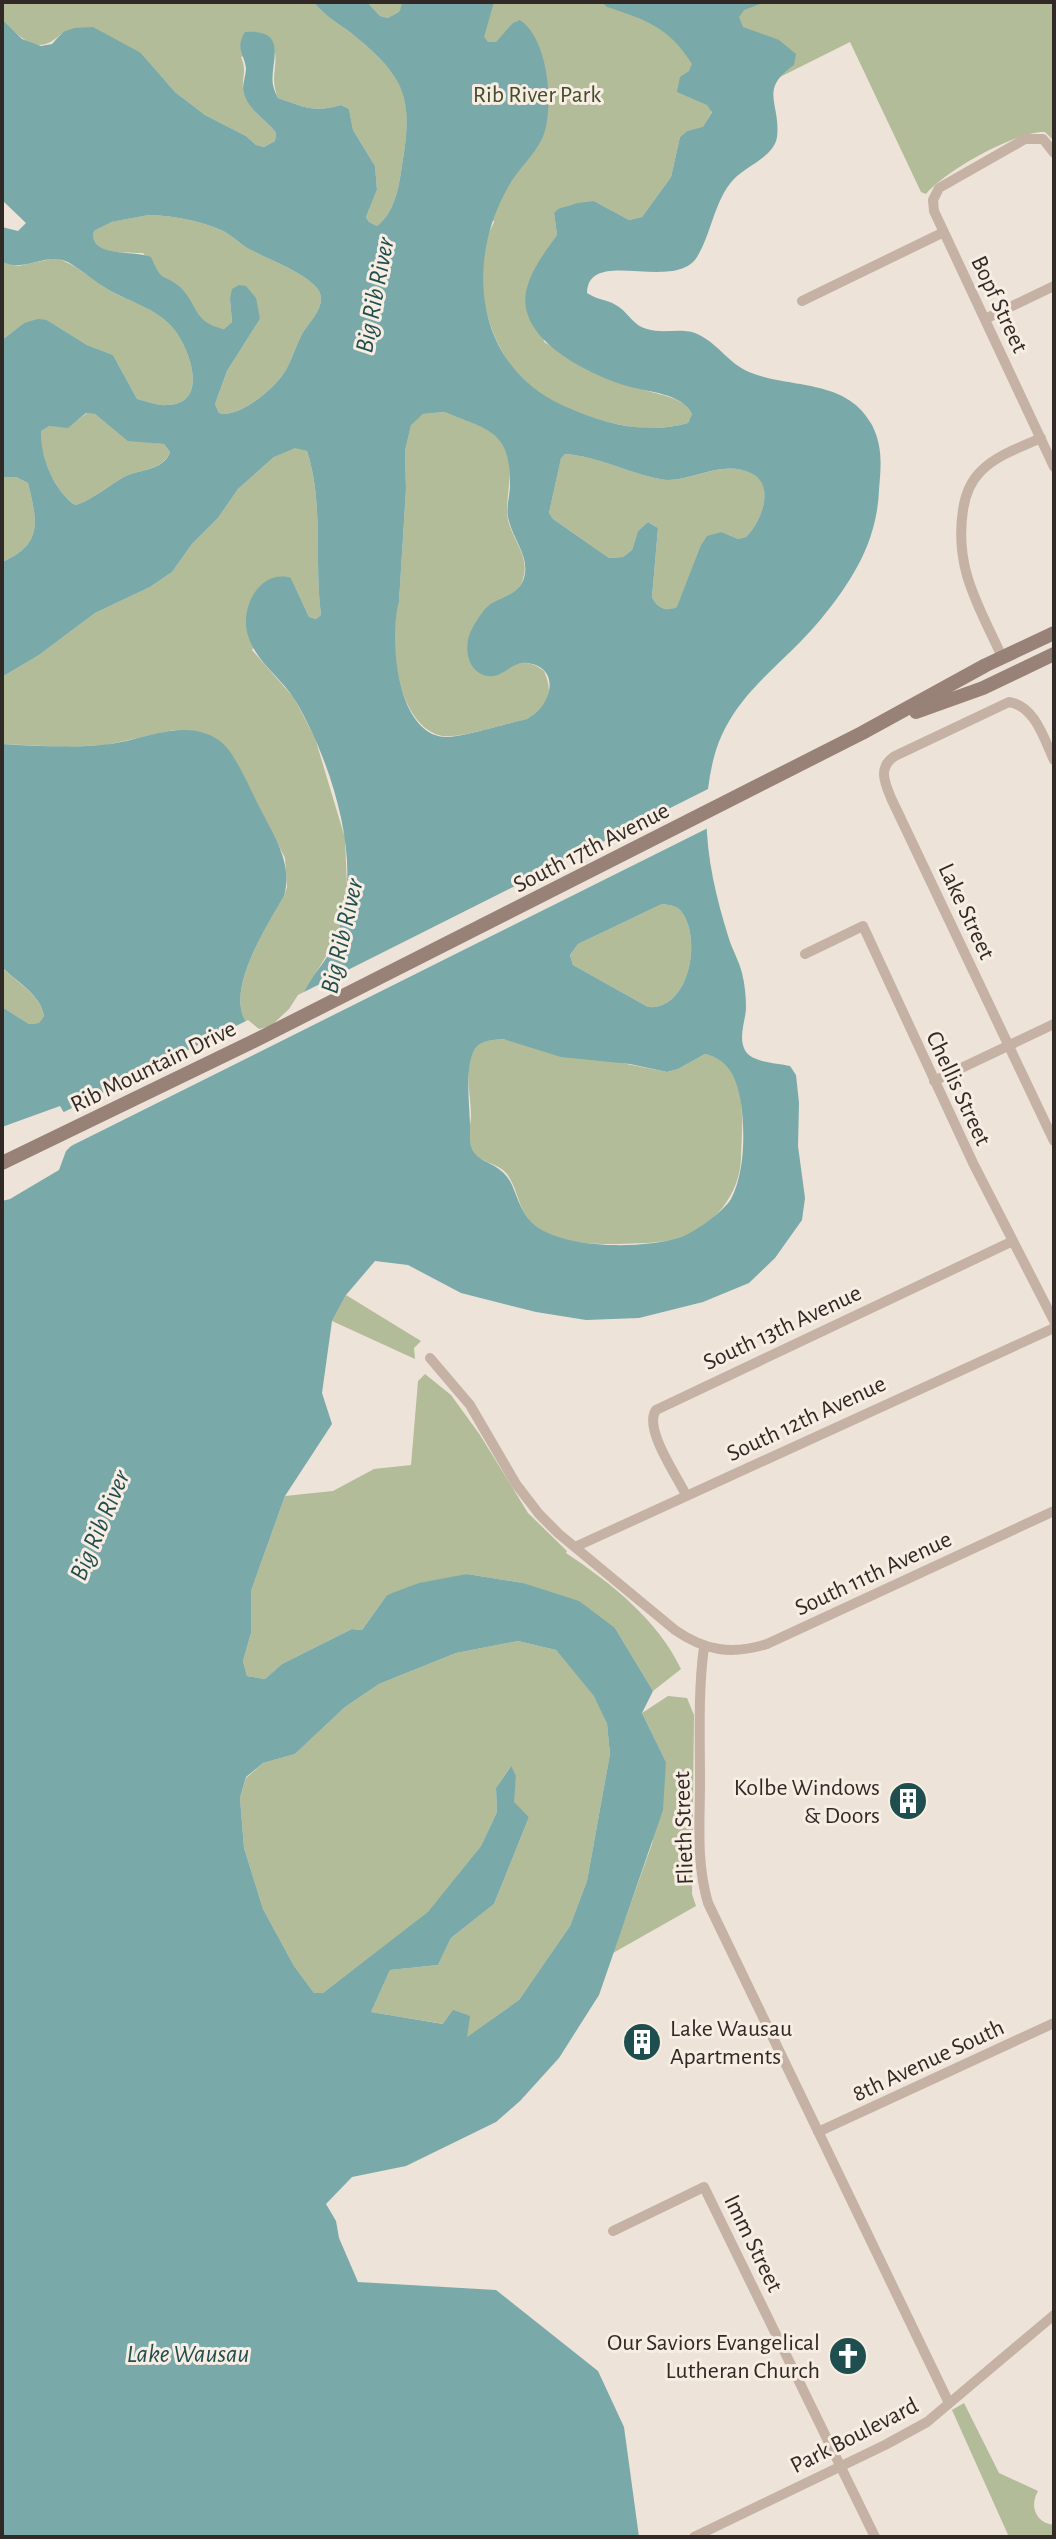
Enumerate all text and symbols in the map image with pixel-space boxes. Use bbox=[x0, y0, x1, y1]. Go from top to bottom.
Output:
park label: Rib River Park bbox=[473, 83, 601, 107]
water label: Big Rib River bbox=[351, 234, 399, 355]
street label: Bopf Street bbox=[966, 252, 1032, 357]
street label: South 17th Avenue bbox=[510, 798, 673, 897]
street label: Lake Street bbox=[933, 860, 999, 964]
water label: Big Rib River bbox=[316, 875, 368, 996]
street label: Rib Mountain Drive bbox=[67, 1016, 240, 1117]
street label: Chellis Street bbox=[921, 1028, 995, 1150]
street label: South 13th Avenue bbox=[700, 1281, 865, 1375]
street label: South 12th Avenue bbox=[723, 1372, 890, 1466]
water label: Big Rib River bbox=[65, 1465, 135, 1584]
street label: South 11th Avenue bbox=[792, 1527, 955, 1621]
street label: Flieth Street bbox=[670, 1770, 698, 1885]
place label: Kolbe Windows & Doors bbox=[734, 1776, 880, 1828]
building icon: Kolbe Windows & Doors bbox=[887, 1780, 929, 1822]
street label: 8th Avenue South bbox=[849, 2015, 1008, 2107]
place label: Lake Wausau Apartments bbox=[670, 2017, 792, 2069]
building icon: Lake Wausau Apartments bbox=[621, 2021, 663, 2063]
street label: Imm Street bbox=[719, 2191, 787, 2296]
place label: Our Saviors Evangelical Lutheran Church bbox=[607, 2331, 820, 2383]
church icon: Our Saviors Evangelical Lutheran Church bbox=[827, 2335, 869, 2377]
water label: Lake Wausau bbox=[126, 2341, 250, 2367]
street label: Park Boulevard bbox=[787, 2393, 922, 2478]

